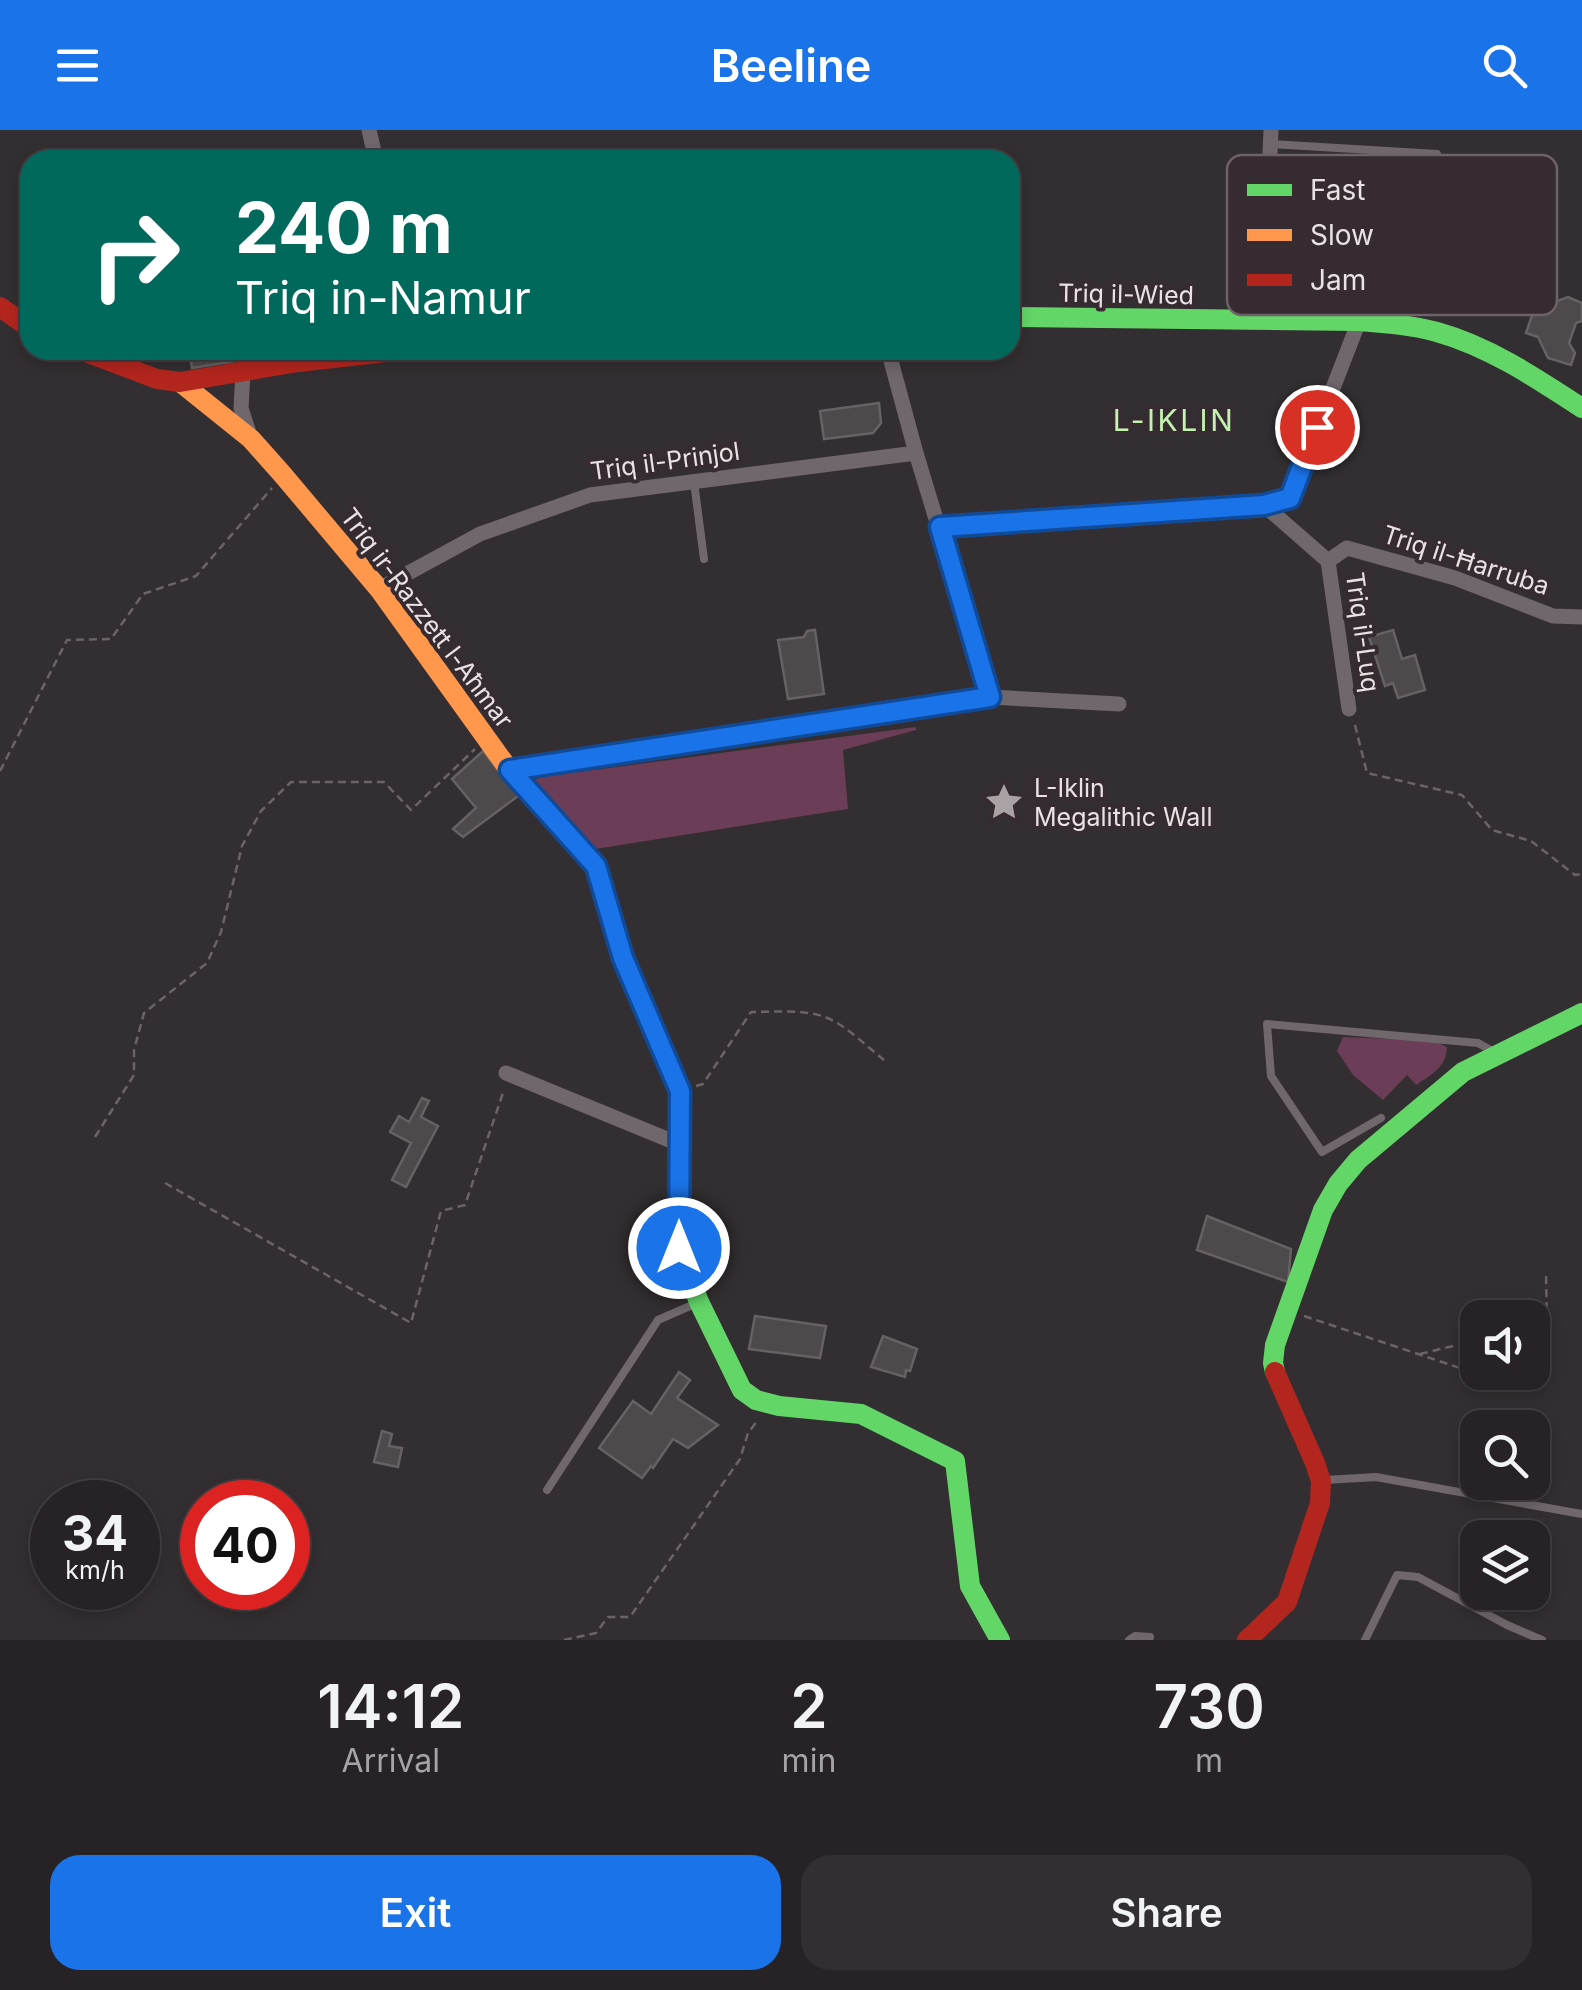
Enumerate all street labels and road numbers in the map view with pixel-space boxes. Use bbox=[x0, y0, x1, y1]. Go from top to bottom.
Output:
street label: Triq il-Wied bbox=[1058, 278, 1194, 310]
street label: Triq il-Prinjol bbox=[589, 436, 741, 486]
street label: Triq ir-Razzett l-Aħmar bbox=[334, 502, 520, 734]
street label: Triq il-Ħarruba bbox=[1379, 519, 1553, 601]
street label: Triq il-Luq bbox=[1340, 570, 1386, 694]

